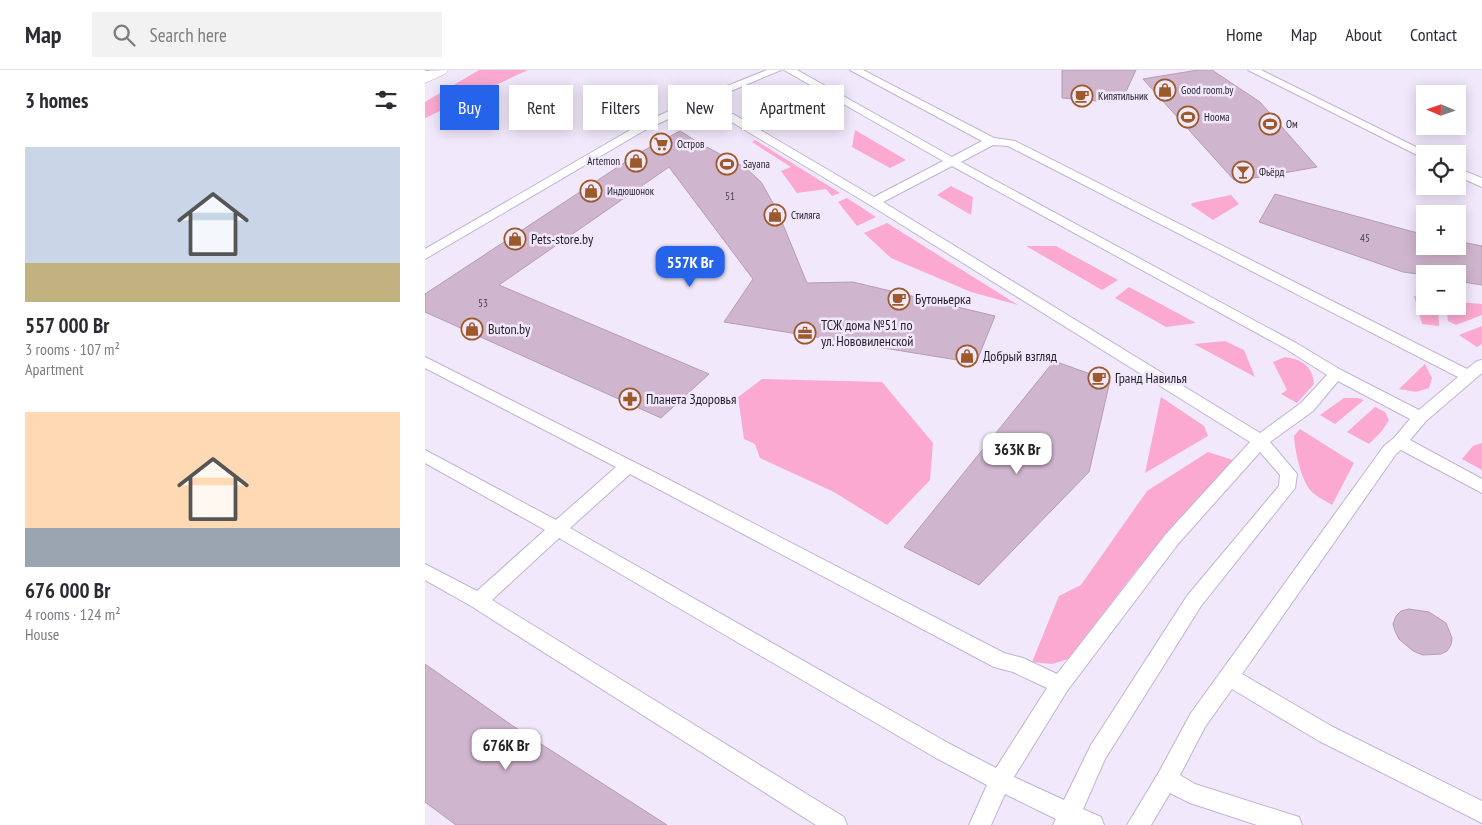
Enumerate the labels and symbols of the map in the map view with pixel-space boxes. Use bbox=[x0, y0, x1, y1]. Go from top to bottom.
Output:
shop icon: Good room.by bbox=[1153, 78, 1177, 102]
place label: Good room.by bbox=[1181, 83, 1234, 97]
cafe icon: Кипятильник bbox=[1070, 84, 1094, 108]
north arrow bbox=[1416, 85, 1466, 135]
place label: Кипятильник bbox=[1098, 89, 1149, 103]
sports icon: Ноома bbox=[1176, 105, 1200, 129]
place label: Ноома bbox=[1204, 110, 1230, 124]
sports icon: Ом bbox=[1258, 112, 1282, 136]
place label: Ом bbox=[1286, 117, 1298, 131]
supermarket icon: Остров bbox=[649, 132, 673, 156]
place label: Остров bbox=[677, 137, 705, 151]
shop icon: Artemon bbox=[624, 149, 648, 173]
sports icon: Sayana bbox=[715, 152, 739, 176]
place label: Artemon bbox=[587, 154, 620, 168]
place label: Sayana bbox=[743, 157, 770, 171]
bar icon: Фьëрд bbox=[1231, 160, 1255, 184]
place label: Фьëрд bbox=[1259, 165, 1284, 179]
shop icon: Индюшонок bbox=[579, 179, 603, 203]
place label: Индюшонок bbox=[607, 184, 655, 198]
house number: 51 bbox=[725, 189, 735, 203]
shop icon: Стиляга bbox=[763, 203, 787, 227]
place label: Стиляга bbox=[791, 208, 820, 222]
shop icon: Pets-store.by bbox=[503, 227, 527, 251]
place label: Pets-store.by bbox=[531, 230, 594, 248]
house number: 45 bbox=[1360, 231, 1370, 245]
pin: 557K Br bbox=[644, 246, 736, 288]
cafe icon: Бутоньерка bbox=[887, 287, 911, 311]
place label: Бутоньерка bbox=[915, 290, 971, 308]
house number: 53 bbox=[478, 296, 488, 310]
place label: ТСЖ дома №51 по ул. Нововиленской bbox=[821, 316, 913, 350]
shop icon: Buton.by bbox=[460, 317, 484, 341]
place label: Buton.by bbox=[488, 320, 531, 338]
office icon: ТСЖ дома №51 по ул. Нововиленской bbox=[793, 321, 817, 345]
shop icon: Добрый взгляд bbox=[955, 344, 979, 368]
place label: Добрый взгляд bbox=[983, 347, 1057, 365]
cafe icon: Гранд Навилья bbox=[1087, 366, 1111, 390]
place label: Гранд Навилья bbox=[1115, 369, 1187, 387]
pharmacy icon: Планета Здоровья bbox=[618, 387, 642, 411]
place label: Планета Здоровья bbox=[646, 390, 736, 408]
pin: 363K Br bbox=[971, 432, 1063, 475]
pin: 676K Br bbox=[460, 728, 552, 771]

